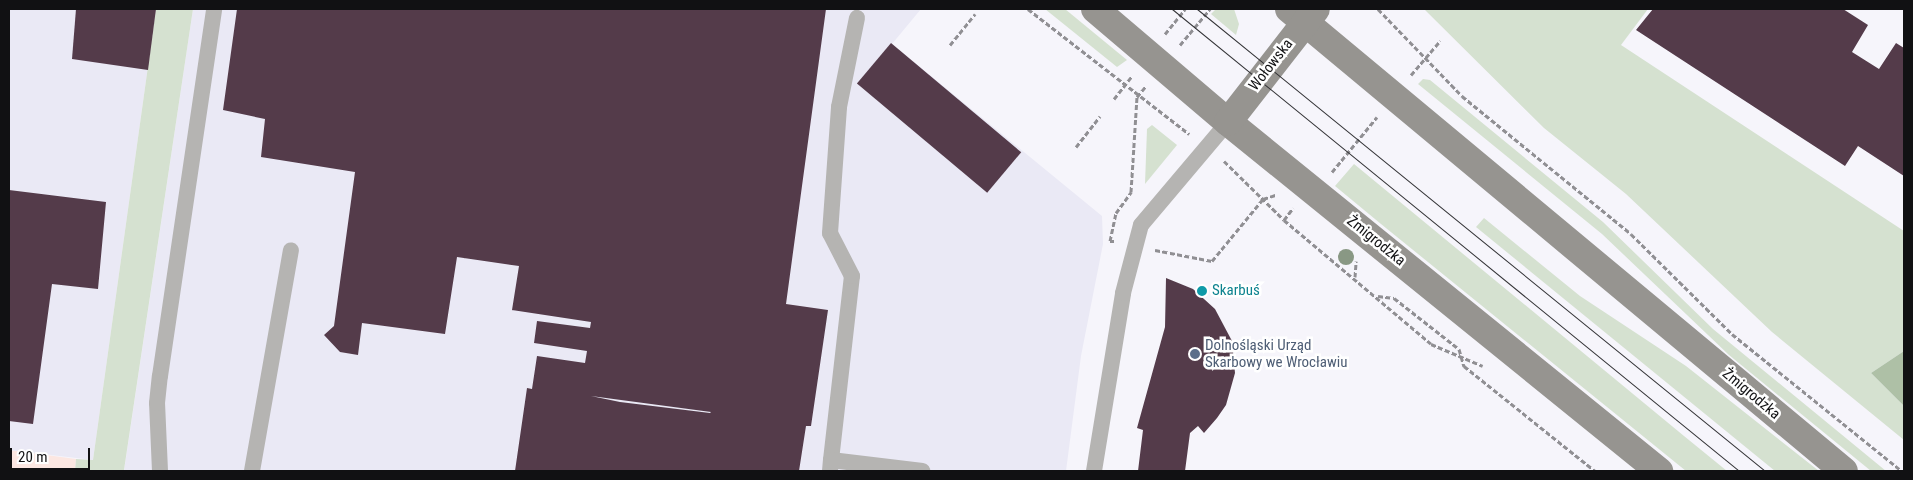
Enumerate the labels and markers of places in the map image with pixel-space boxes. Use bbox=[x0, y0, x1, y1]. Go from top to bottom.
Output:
place label: Skarbuś bbox=[1212, 282, 1260, 300]
marker: Skarbuś bbox=[1196, 285, 1208, 297]
place label: Dolnośląski Urząd Skarbowy we Wrocławiu bbox=[1205, 336, 1347, 371]
marker: Dolnośląski Urząd Skarbowy we Wrocławiu bbox=[1189, 348, 1201, 360]

